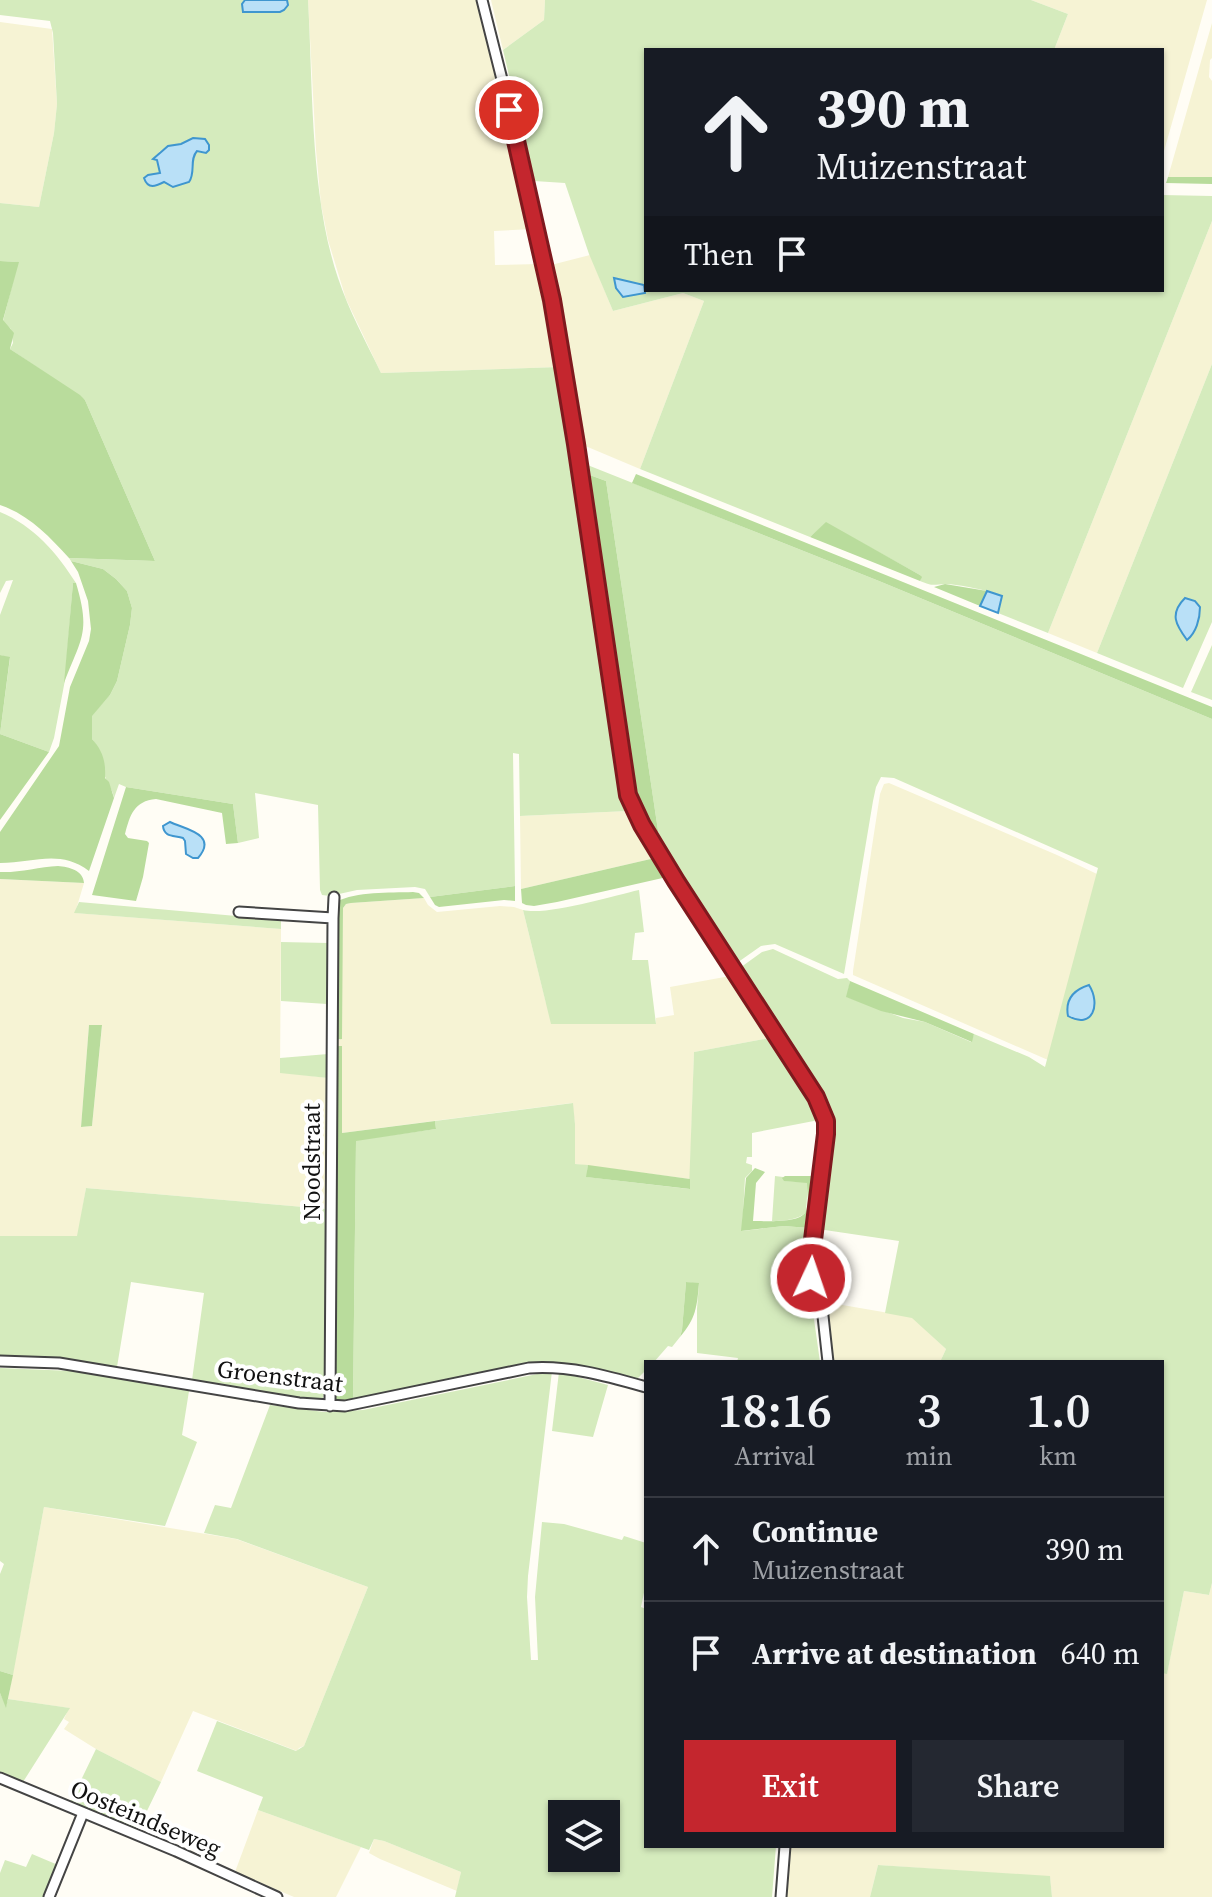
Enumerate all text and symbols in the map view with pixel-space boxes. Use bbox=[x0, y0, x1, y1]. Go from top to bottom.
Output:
text: 390 m bbox=[816, 69, 970, 146]
pin bbox=[475, 76, 543, 144]
icon: ahead bbox=[684, 80, 788, 184]
icon: arrive bbox=[487, 88, 531, 132]
text: Muizenstraat bbox=[816, 142, 1027, 191]
icon: arrive bbox=[770, 232, 814, 276]
text: Then bbox=[684, 234, 754, 275]
street label: Noodstraat bbox=[295, 1103, 328, 1221]
position arrow bbox=[769, 1236, 853, 1320]
street label: Groenstraat bbox=[215, 1352, 345, 1400]
text: 18:16 bbox=[718, 1377, 832, 1443]
text: 3 bbox=[916, 1377, 941, 1443]
text: 1.0 bbox=[1026, 1377, 1090, 1443]
text: Arrival bbox=[735, 1438, 815, 1474]
text: min bbox=[905, 1438, 952, 1474]
text: km bbox=[1039, 1438, 1077, 1474]
text: Continue bbox=[752, 1511, 878, 1552]
icon: ahead bbox=[684, 1527, 728, 1571]
text: 390 m bbox=[1045, 1529, 1124, 1570]
text: Muizenstraat bbox=[752, 1552, 904, 1588]
icon: arrive bbox=[684, 1631, 728, 1675]
text: Arrive at destination bbox=[752, 1633, 1037, 1674]
text: 640 m bbox=[1061, 1633, 1140, 1674]
button: Exit bbox=[684, 1740, 896, 1832]
button: Share bbox=[912, 1740, 1124, 1832]
street label: Oosteindseweg bbox=[66, 1771, 226, 1865]
map controls bbox=[548, 1800, 620, 1872]
button: layers bbox=[548, 1800, 620, 1872]

